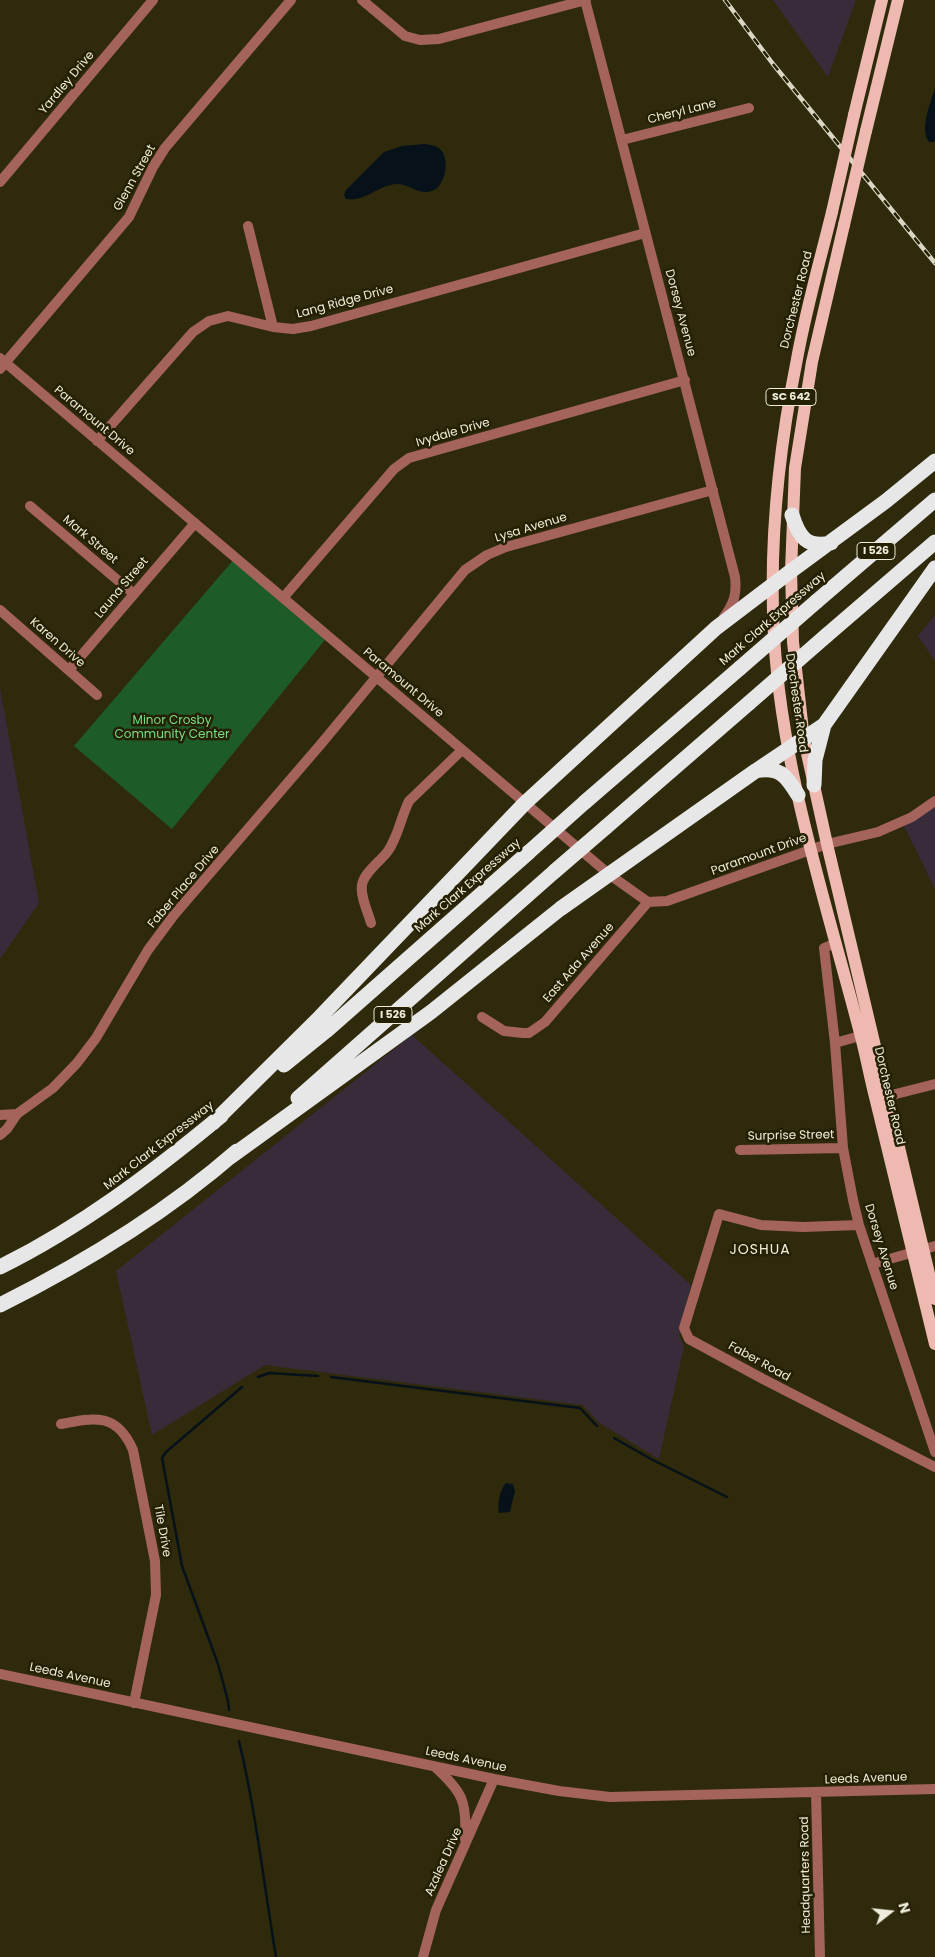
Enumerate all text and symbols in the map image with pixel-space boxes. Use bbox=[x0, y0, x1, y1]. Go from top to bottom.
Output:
street label: Yardley Drive bbox=[36, 48, 98, 118]
street label: Cheryl Lane bbox=[646, 97, 718, 127]
street label: Glenn Street bbox=[111, 142, 159, 214]
street label: Dorchester Road bbox=[778, 250, 816, 350]
street label: Dorsey Avenue bbox=[661, 268, 699, 358]
street label: Lang Ridge Drive bbox=[295, 282, 395, 322]
street label: Paramount Drive bbox=[51, 383, 137, 459]
road number: SC 642 bbox=[766, 388, 816, 406]
street label: Ivydale Drive bbox=[414, 416, 492, 450]
street label: Lysa Avenue bbox=[493, 510, 569, 546]
street label: Mark Street bbox=[60, 513, 120, 567]
road number: I 526 bbox=[857, 542, 895, 560]
street label: Launa Street bbox=[92, 555, 152, 621]
street label: Mark Clark Expressway bbox=[717, 569, 829, 669]
street label: Karen Drive bbox=[27, 615, 87, 671]
street label: Paramount Drive bbox=[360, 645, 446, 721]
street label: Dorchester Road bbox=[782, 652, 810, 754]
park label: Minor Crosby Community Center bbox=[115, 714, 229, 742]
street label: Paramount Drive bbox=[709, 831, 809, 879]
street label: Mark Clark Expressway bbox=[412, 836, 524, 936]
street label: Faber Place Drive bbox=[145, 843, 223, 931]
street label: East Ada Avenue bbox=[541, 920, 617, 1006]
road number: I 526 bbox=[374, 1006, 412, 1024]
street label: Dorchester Road bbox=[871, 1046, 907, 1146]
street label: Mark Clark Expressway bbox=[101, 1099, 217, 1193]
street label: Surprise Street bbox=[747, 1128, 835, 1144]
street label: Dorsey Avenue bbox=[861, 1202, 901, 1292]
district label: JOSHUA bbox=[729, 1242, 791, 1258]
street label: Faber Road bbox=[726, 1339, 792, 1385]
street label: Tile Drive bbox=[150, 1504, 174, 1558]
street label: Leeds Avenue bbox=[28, 1660, 112, 1692]
street label: Leeds Avenue bbox=[424, 1744, 508, 1776]
street label: Leeds Avenue bbox=[824, 1770, 908, 1788]
street label: Headquarters Road bbox=[798, 1816, 814, 1934]
street label: Azalea Drive bbox=[422, 1826, 466, 1898]
north arrow bbox=[865, 1887, 915, 1937]
text: N bbox=[893, 1900, 915, 1916]

